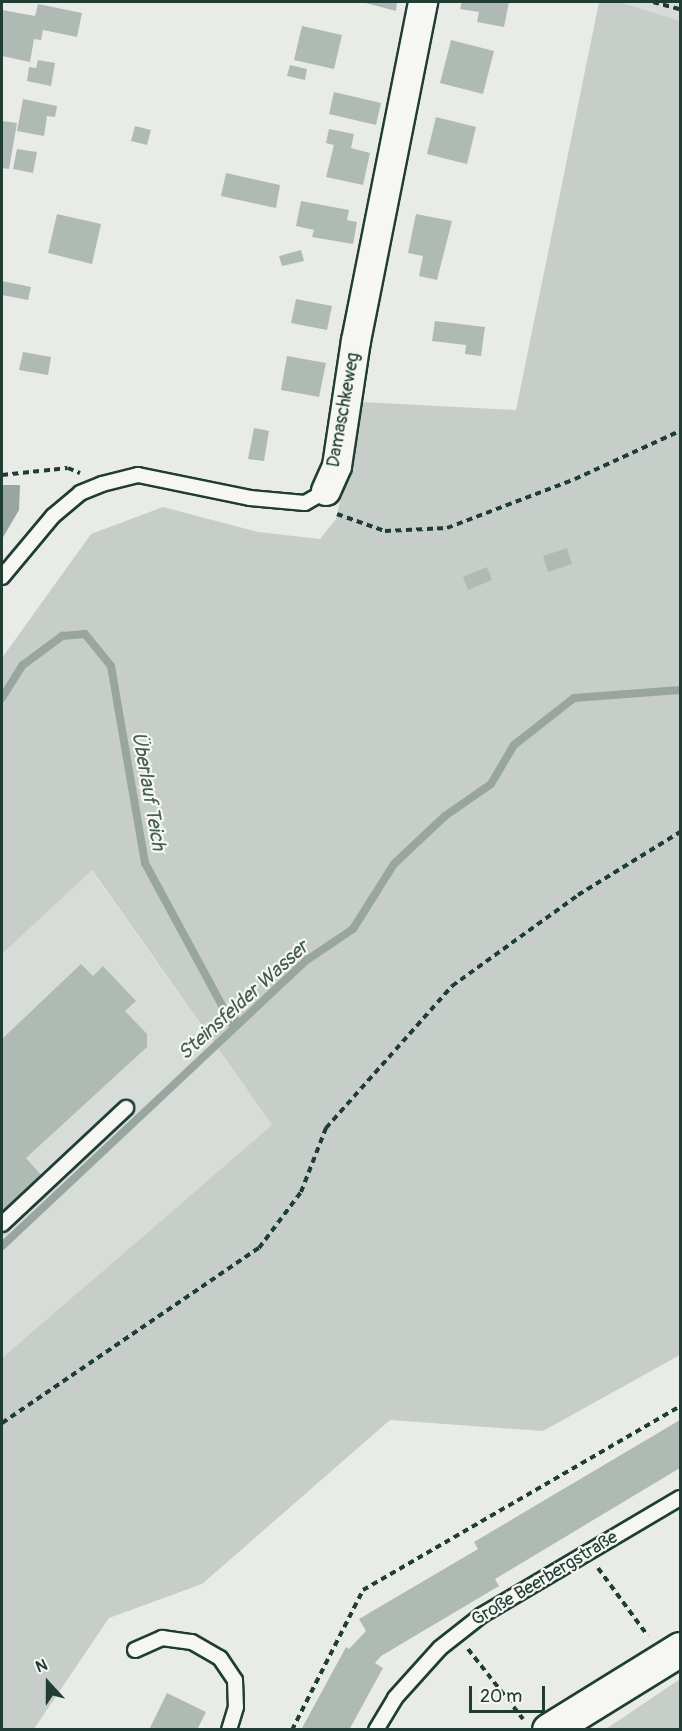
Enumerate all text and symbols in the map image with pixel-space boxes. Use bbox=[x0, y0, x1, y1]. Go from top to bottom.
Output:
street label: Damaschkeweg bbox=[323, 351, 365, 469]
water label: Überlauf Teich bbox=[127, 730, 171, 852]
water label: Steinsfelder Wasser bbox=[173, 935, 313, 1065]
street label: Große Beerbergstraße bbox=[468, 1527, 622, 1631]
north arrow bbox=[18, 1653, 78, 1713]
text: N bbox=[33, 1655, 50, 1677]
scale bar bbox=[472, 1674, 548, 1712]
text: 20 m bbox=[480, 1685, 522, 1708]

